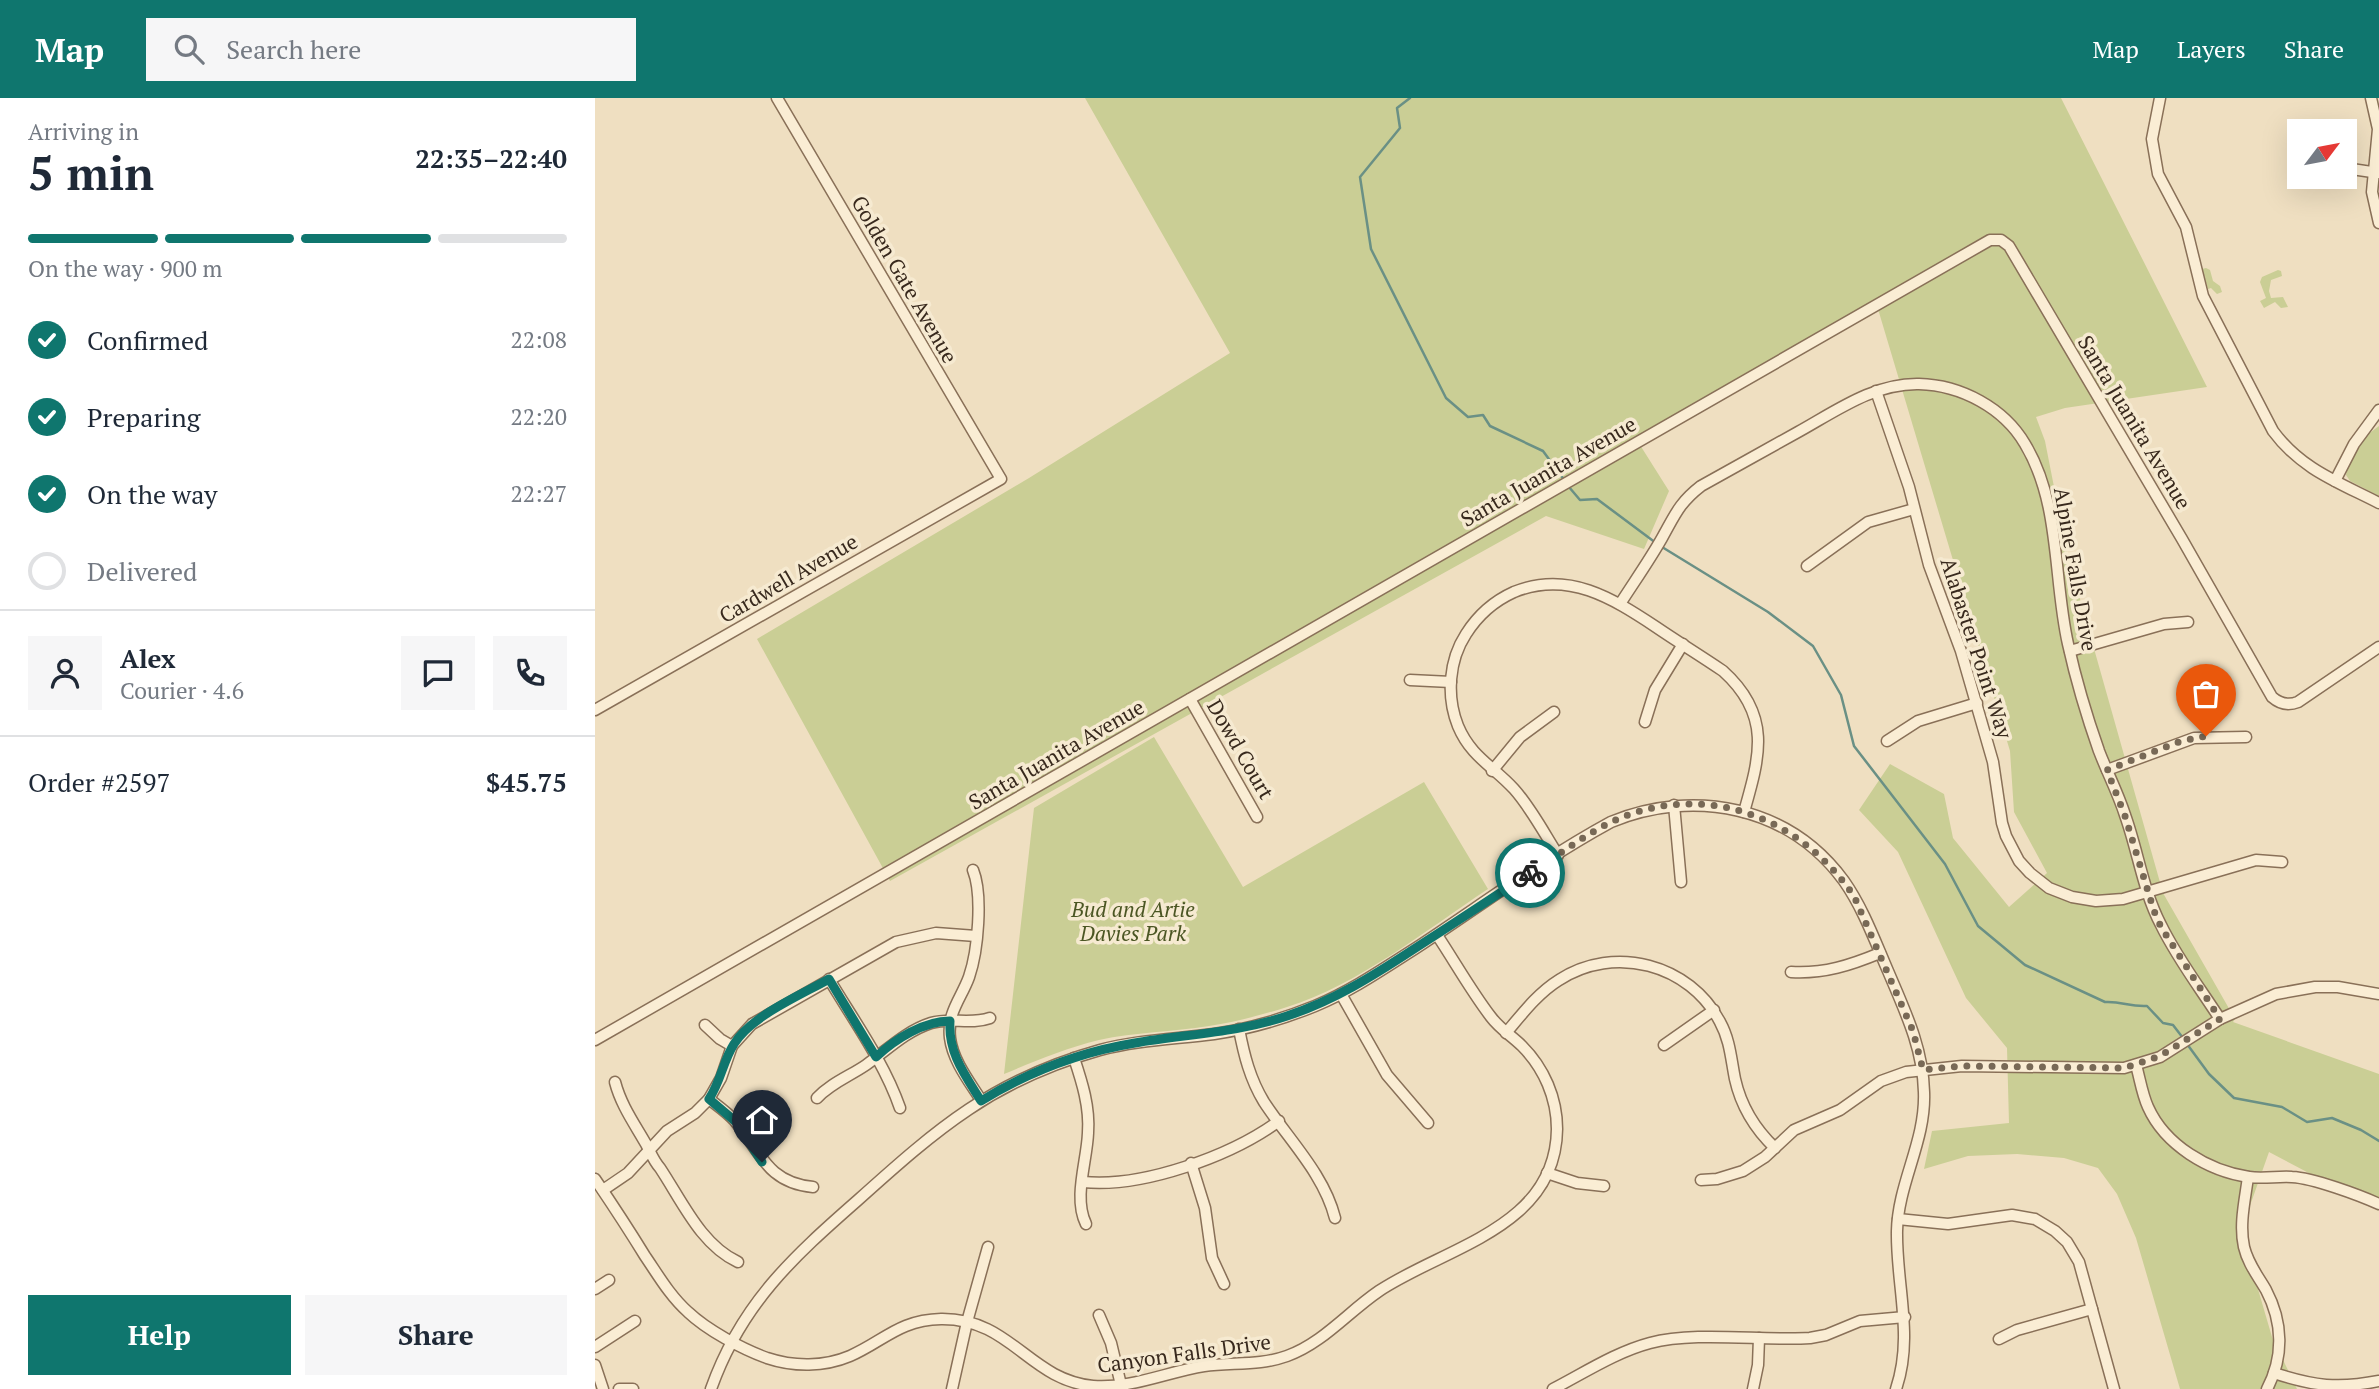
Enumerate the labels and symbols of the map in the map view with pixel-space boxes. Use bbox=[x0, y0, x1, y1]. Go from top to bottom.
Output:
north arrow bbox=[2287, 119, 2357, 189]
street label: Golden Gate Avenue bbox=[846, 190, 964, 368]
street label: Santa Juanita Avenue bbox=[2072, 330, 2198, 514]
street label: Santa Juanita Avenue bbox=[1455, 409, 1641, 533]
street label: Alpine Falls Drive bbox=[2048, 485, 2104, 653]
street label: Cardwell Avenue bbox=[714, 527, 862, 629]
street label: Alabaster Point Way bbox=[1935, 554, 2020, 742]
pin bbox=[2176, 664, 2236, 736]
street label: Santa Juanita Avenue bbox=[963, 692, 1149, 816]
street label: Dowd Court bbox=[1201, 694, 1281, 804]
courier bbox=[1495, 838, 1565, 908]
park label: Bud and Artie Davies Park bbox=[1070, 895, 1195, 947]
pin bbox=[732, 1090, 792, 1162]
street label: Canyon Falls Drive bbox=[1095, 1327, 1273, 1379]

